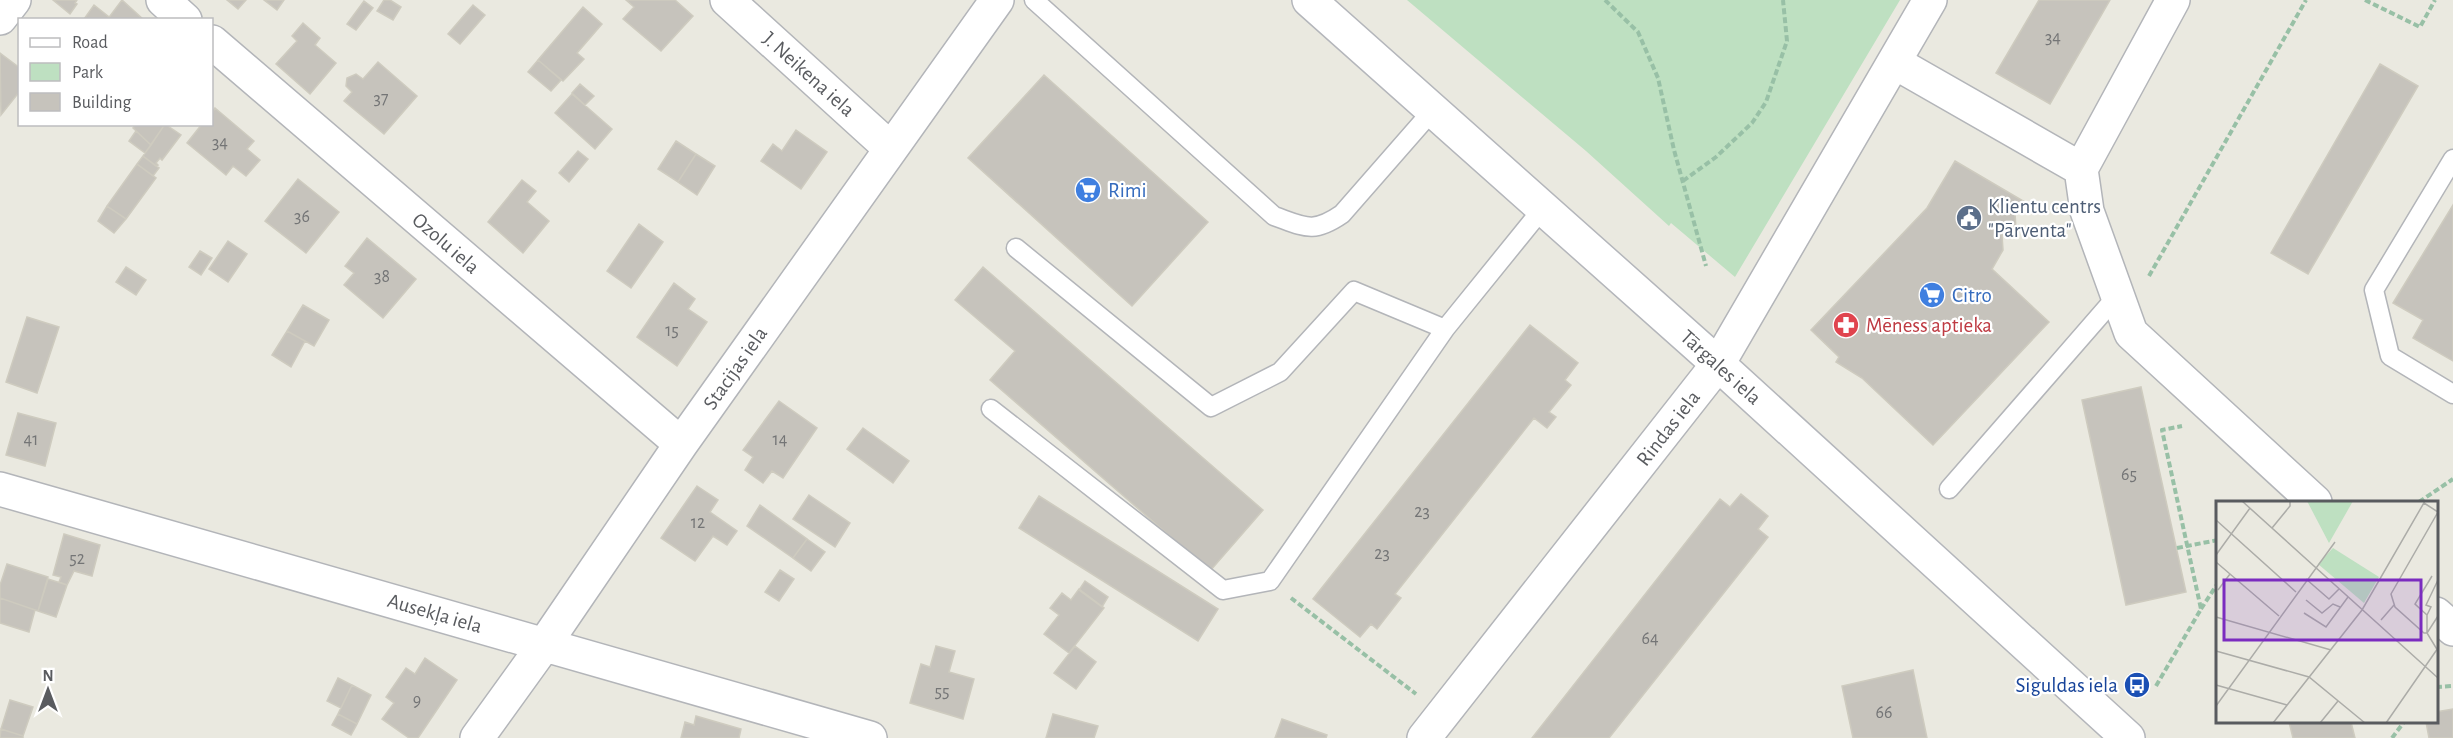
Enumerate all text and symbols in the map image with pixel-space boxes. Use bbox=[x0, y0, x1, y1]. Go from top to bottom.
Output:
legend bbox=[18, 18, 213, 126]
street label: J. Neikena iela bbox=[759, 28, 859, 121]
house number: 34 bbox=[2045, 29, 2061, 47]
text: Road bbox=[72, 34, 108, 52]
text: Park bbox=[72, 64, 104, 82]
house number: 37 bbox=[374, 90, 388, 108]
text: Building bbox=[72, 94, 132, 112]
house number: 34 bbox=[212, 134, 228, 152]
supermarket icon: Rimi bbox=[1073, 175, 1103, 205]
place label: Rimi bbox=[1108, 180, 1147, 201]
place label: Klientu centrs "Pārventa" bbox=[1988, 196, 2101, 241]
public building icon: Klientu centrs "Pārventa" bbox=[1954, 203, 1984, 233]
house number: 36 bbox=[294, 208, 310, 226]
street label: Ozolu iela bbox=[408, 209, 483, 278]
house number: 38 bbox=[374, 268, 390, 286]
supermarket icon: Citro bbox=[1917, 280, 1947, 310]
place label: Citro bbox=[1952, 285, 1992, 306]
pharmacy icon: Mēness aptieka bbox=[1831, 310, 1861, 340]
place label: Mēness aptieka bbox=[1866, 315, 1992, 336]
house number: 15 bbox=[665, 322, 679, 340]
street label: Stacijas iela bbox=[699, 323, 772, 413]
street label: Tārgales iela bbox=[1676, 326, 1765, 409]
street label: Rindas iela bbox=[1633, 387, 1704, 470]
house number: 41 bbox=[24, 431, 38, 449]
house number: 14 bbox=[773, 431, 788, 449]
house number: 65 bbox=[2121, 466, 2137, 484]
inset map bbox=[2216, 501, 2438, 723]
house number: 23 bbox=[1414, 503, 1430, 521]
house number: 12 bbox=[691, 514, 705, 532]
house number: 23 bbox=[1374, 545, 1390, 563]
house number: 52 bbox=[69, 550, 85, 568]
street label: Ausekļa iela bbox=[385, 590, 485, 639]
house number: 64 bbox=[1641, 630, 1659, 648]
north arrow bbox=[18, 660, 78, 720]
text: N bbox=[42, 668, 54, 684]
bus stop icon: Siguldas iela bbox=[2122, 670, 2152, 700]
place label: Siguldas iela bbox=[2015, 675, 2118, 696]
house number: 55 bbox=[934, 683, 950, 701]
house number: 9 bbox=[413, 692, 421, 710]
house number: 66 bbox=[1876, 704, 1892, 722]

